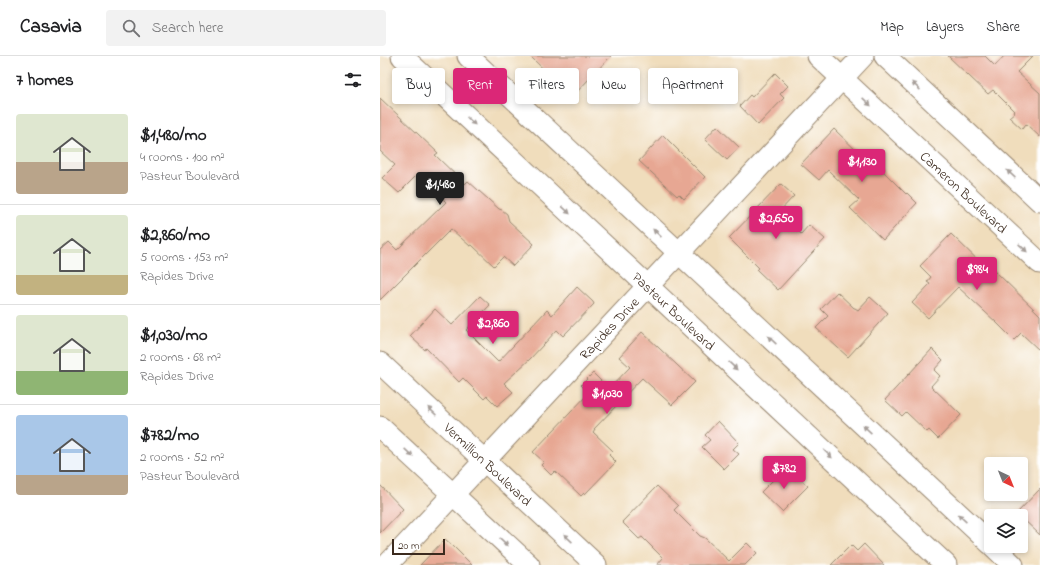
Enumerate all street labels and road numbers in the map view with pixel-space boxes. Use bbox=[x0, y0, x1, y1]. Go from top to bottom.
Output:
street label: Cameron Boulevard bbox=[915, 147, 1012, 239]
street label: Pasteur Boulevard bbox=[627, 268, 719, 356]
street label: Rapides Drive bbox=[575, 292, 645, 365]
street label: Vermillion Boulevard bbox=[437, 418, 536, 512]

